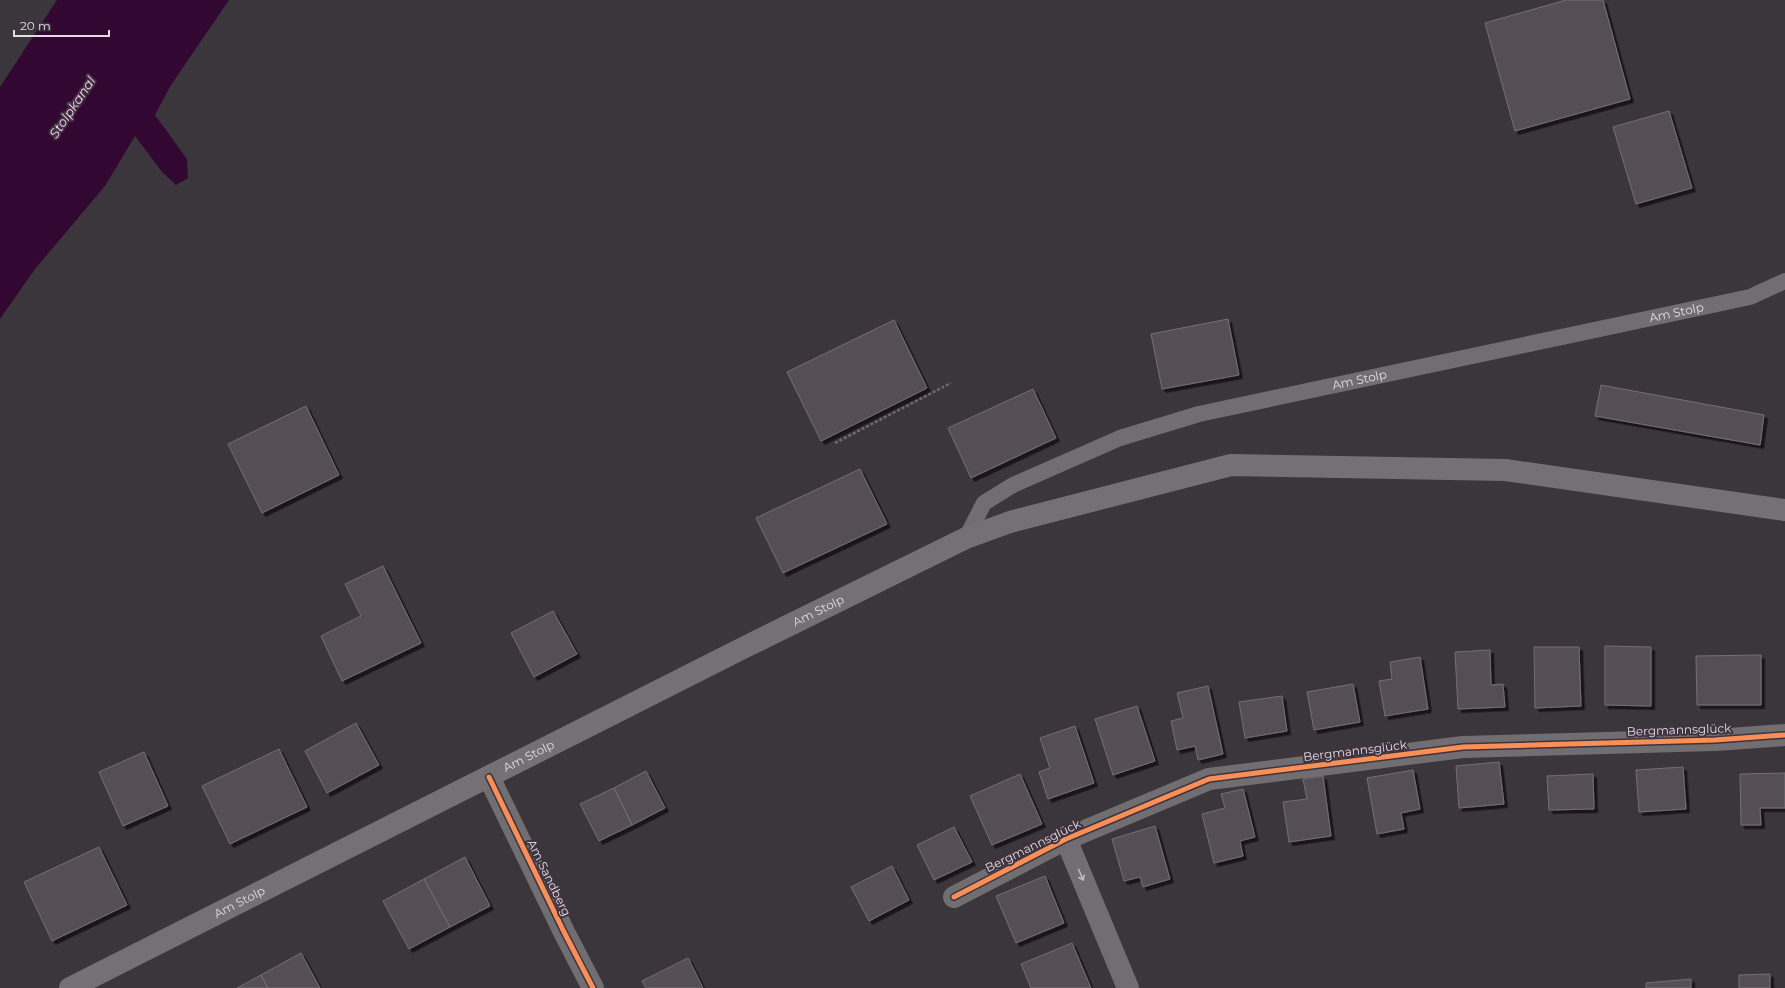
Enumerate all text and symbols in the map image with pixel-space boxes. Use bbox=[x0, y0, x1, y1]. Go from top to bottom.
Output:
scale bar bbox=[14, 12, 109, 38]
text: 20 m bbox=[20, 18, 51, 33]
water label: Stolpkanal bbox=[46, 73, 99, 141]
street label: Am Stolp bbox=[1648, 299, 1705, 325]
street label: Am Stolp bbox=[1331, 366, 1388, 393]
street label: Am Stolp bbox=[790, 591, 846, 629]
street label: Bergmannsglück bbox=[1627, 720, 1732, 739]
street label: Am Stolp bbox=[500, 737, 557, 775]
street label: Bergmannsglück bbox=[1302, 737, 1408, 764]
street label: Bergmannsglück bbox=[983, 816, 1084, 875]
street label: Am Sandberg bbox=[524, 837, 574, 919]
one-way arrow bbox=[1077, 869, 1085, 881]
street label: Am Stolp bbox=[211, 883, 267, 921]

